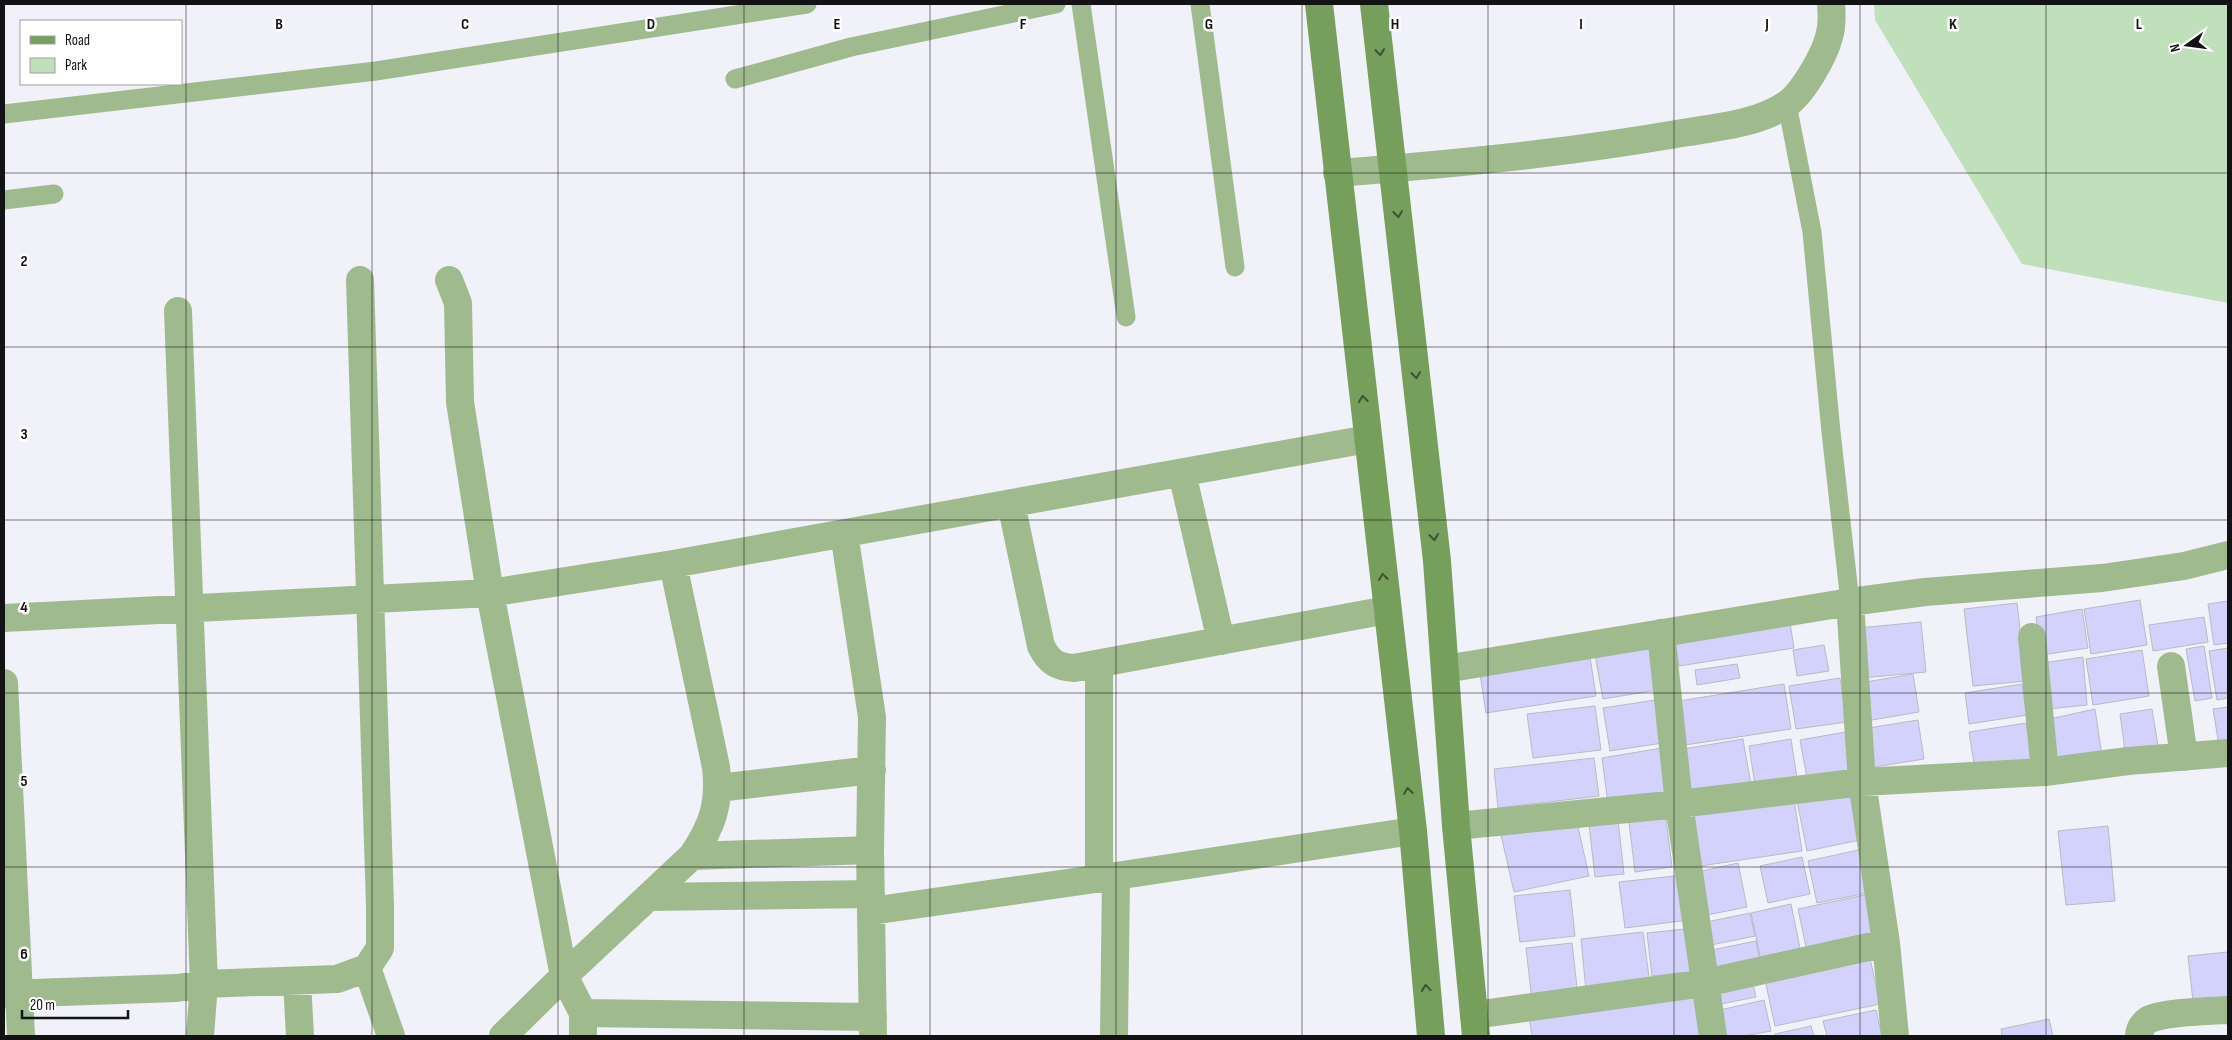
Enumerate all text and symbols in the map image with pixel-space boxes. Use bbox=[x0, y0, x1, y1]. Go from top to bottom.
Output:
text: B bbox=[275, 15, 283, 34]
text: C bbox=[461, 15, 469, 34]
text: D bbox=[647, 15, 655, 34]
text: E bbox=[834, 15, 841, 34]
text: F bbox=[1020, 15, 1027, 34]
text: G bbox=[1205, 15, 1213, 34]
text: H bbox=[1391, 15, 1399, 34]
text: I bbox=[1579, 15, 1583, 34]
text: J bbox=[1764, 15, 1769, 34]
text: K bbox=[1949, 15, 1957, 34]
text: L bbox=[2136, 15, 2143, 34]
legend bbox=[20, 20, 182, 85]
north arrow bbox=[2162, 20, 2212, 70]
text: Road bbox=[65, 31, 90, 50]
text: N bbox=[2166, 42, 2184, 54]
one-way arrow bbox=[1374, 48, 1385, 56]
text: Park bbox=[65, 56, 87, 75]
one-way arrow bbox=[1392, 210, 1403, 218]
text: 2 bbox=[20, 252, 28, 271]
one-way arrow bbox=[1410, 371, 1421, 379]
one-way arrow bbox=[1358, 394, 1369, 402]
text: 3 bbox=[20, 425, 28, 444]
one-way arrow bbox=[1428, 533, 1439, 541]
one-way arrow bbox=[1378, 573, 1389, 581]
text: 4 bbox=[20, 598, 28, 617]
text: 5 bbox=[20, 772, 28, 791]
one-way arrow bbox=[1403, 787, 1414, 795]
text: 6 bbox=[20, 945, 28, 964]
one-way arrow bbox=[1421, 983, 1432, 991]
scale bar bbox=[22, 988, 129, 1020]
text: 20 m bbox=[30, 996, 55, 1015]

